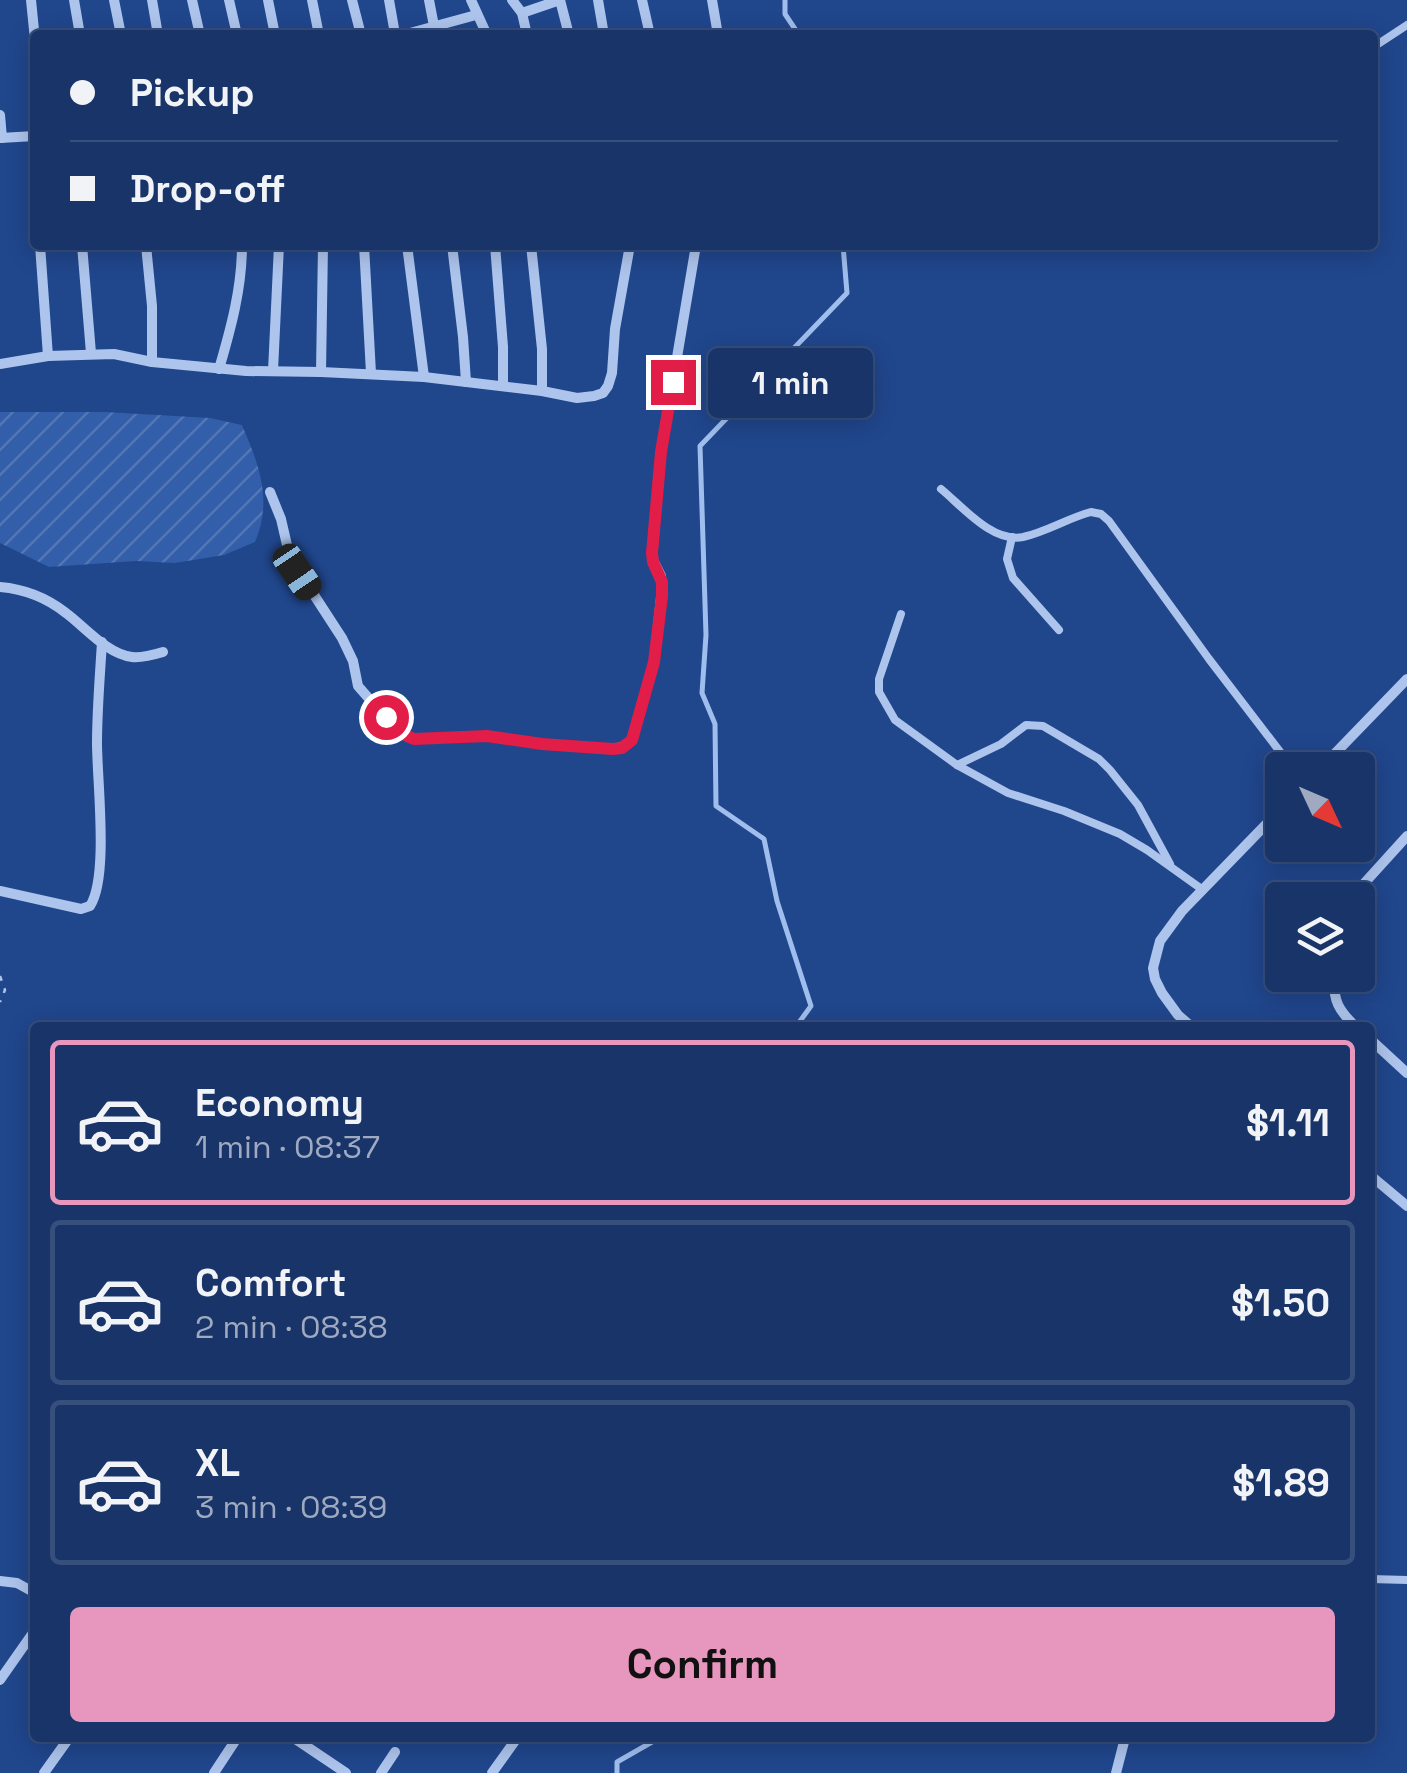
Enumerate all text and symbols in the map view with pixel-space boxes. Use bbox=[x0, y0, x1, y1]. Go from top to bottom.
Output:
text: Pickup bbox=[130, 69, 254, 117]
text: Drop-off bbox=[130, 165, 285, 213]
callout: 1 min bbox=[708, 347, 873, 417]
route end bbox=[651, 360, 696, 405]
text: 1 min bbox=[751, 363, 830, 403]
car bbox=[268, 539, 326, 605]
route start bbox=[364, 695, 409, 740]
north arrow bbox=[1265, 752, 1375, 862]
map controls bbox=[1265, 752, 1375, 992]
button: layers bbox=[1265, 882, 1375, 992]
icon: car bbox=[75, 1078, 165, 1168]
text: Economy bbox=[195, 1079, 364, 1127]
text: $1.11 bbox=[1246, 1099, 1330, 1147]
text: 1 min · 08:37 bbox=[195, 1127, 380, 1167]
icon: car bbox=[75, 1258, 165, 1348]
text: Comfort bbox=[195, 1259, 346, 1307]
text: $1.50 bbox=[1231, 1279, 1330, 1327]
text: 2 min · 08:38 bbox=[195, 1307, 388, 1347]
icon: car bbox=[75, 1438, 165, 1528]
text: XL bbox=[195, 1439, 240, 1487]
text: $1.89 bbox=[1232, 1459, 1330, 1507]
text: 3 min · 08:39 bbox=[195, 1487, 387, 1527]
button: Confirm bbox=[70, 1607, 1335, 1722]

